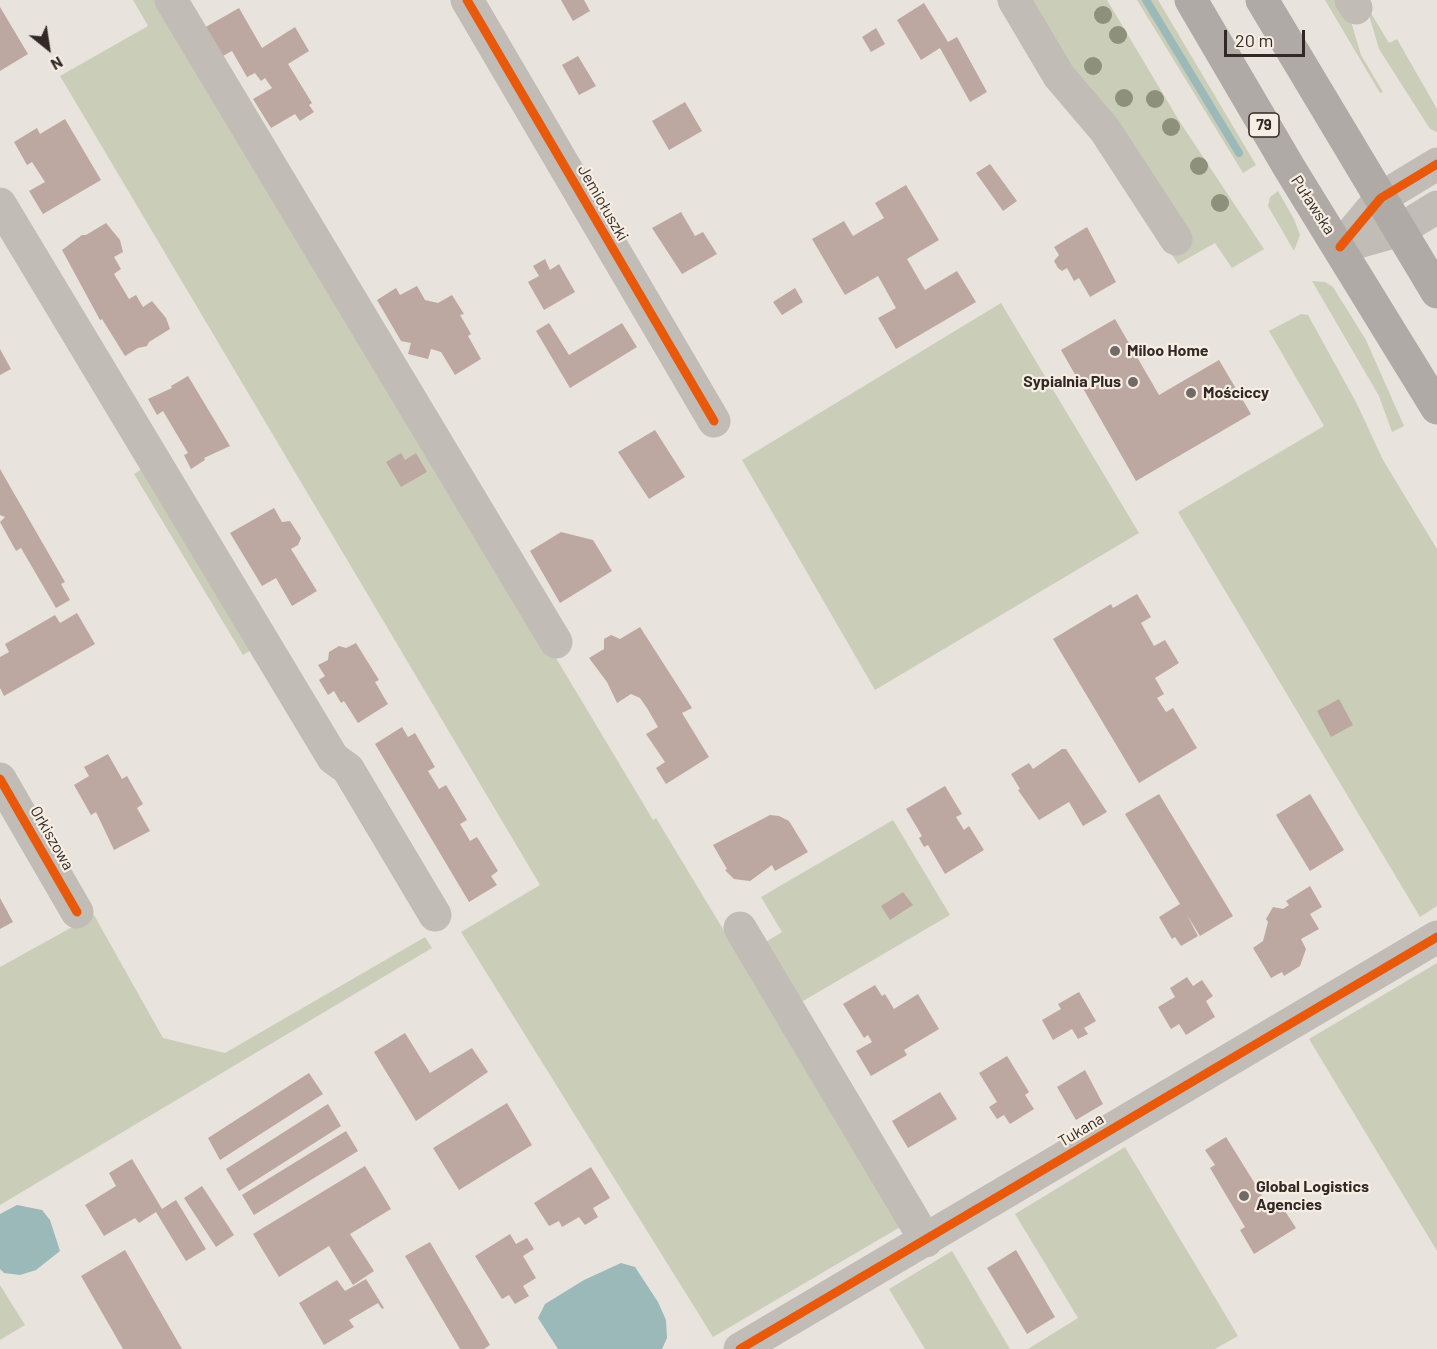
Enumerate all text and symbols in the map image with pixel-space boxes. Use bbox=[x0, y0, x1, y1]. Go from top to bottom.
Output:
north arrow bbox=[18, 18, 78, 78]
scale bar bbox=[1227, 18, 1308, 56]
text: 20 m bbox=[1235, 29, 1273, 51]
text: N bbox=[48, 53, 67, 75]
road number: 79 bbox=[1249, 113, 1279, 137]
street label: Jemiołuszki bbox=[573, 162, 633, 244]
street label: Puławska bbox=[1287, 172, 1339, 238]
place label: Miloo Home bbox=[1127, 341, 1208, 361]
marker: Miloo Home bbox=[1108, 344, 1122, 358]
place label: Sypialnia Plus bbox=[1023, 372, 1121, 392]
marker: Sypialnia Plus bbox=[1126, 375, 1140, 389]
place label: Mościccy bbox=[1203, 383, 1269, 403]
marker: Mościccy bbox=[1184, 386, 1198, 400]
street label: Orkiszowa bbox=[26, 803, 78, 873]
street label: Tukana bbox=[1055, 1109, 1107, 1151]
place label: Global Logistics Agencies bbox=[1256, 1177, 1369, 1215]
marker: Global Logistics Agencies bbox=[1237, 1189, 1251, 1203]

